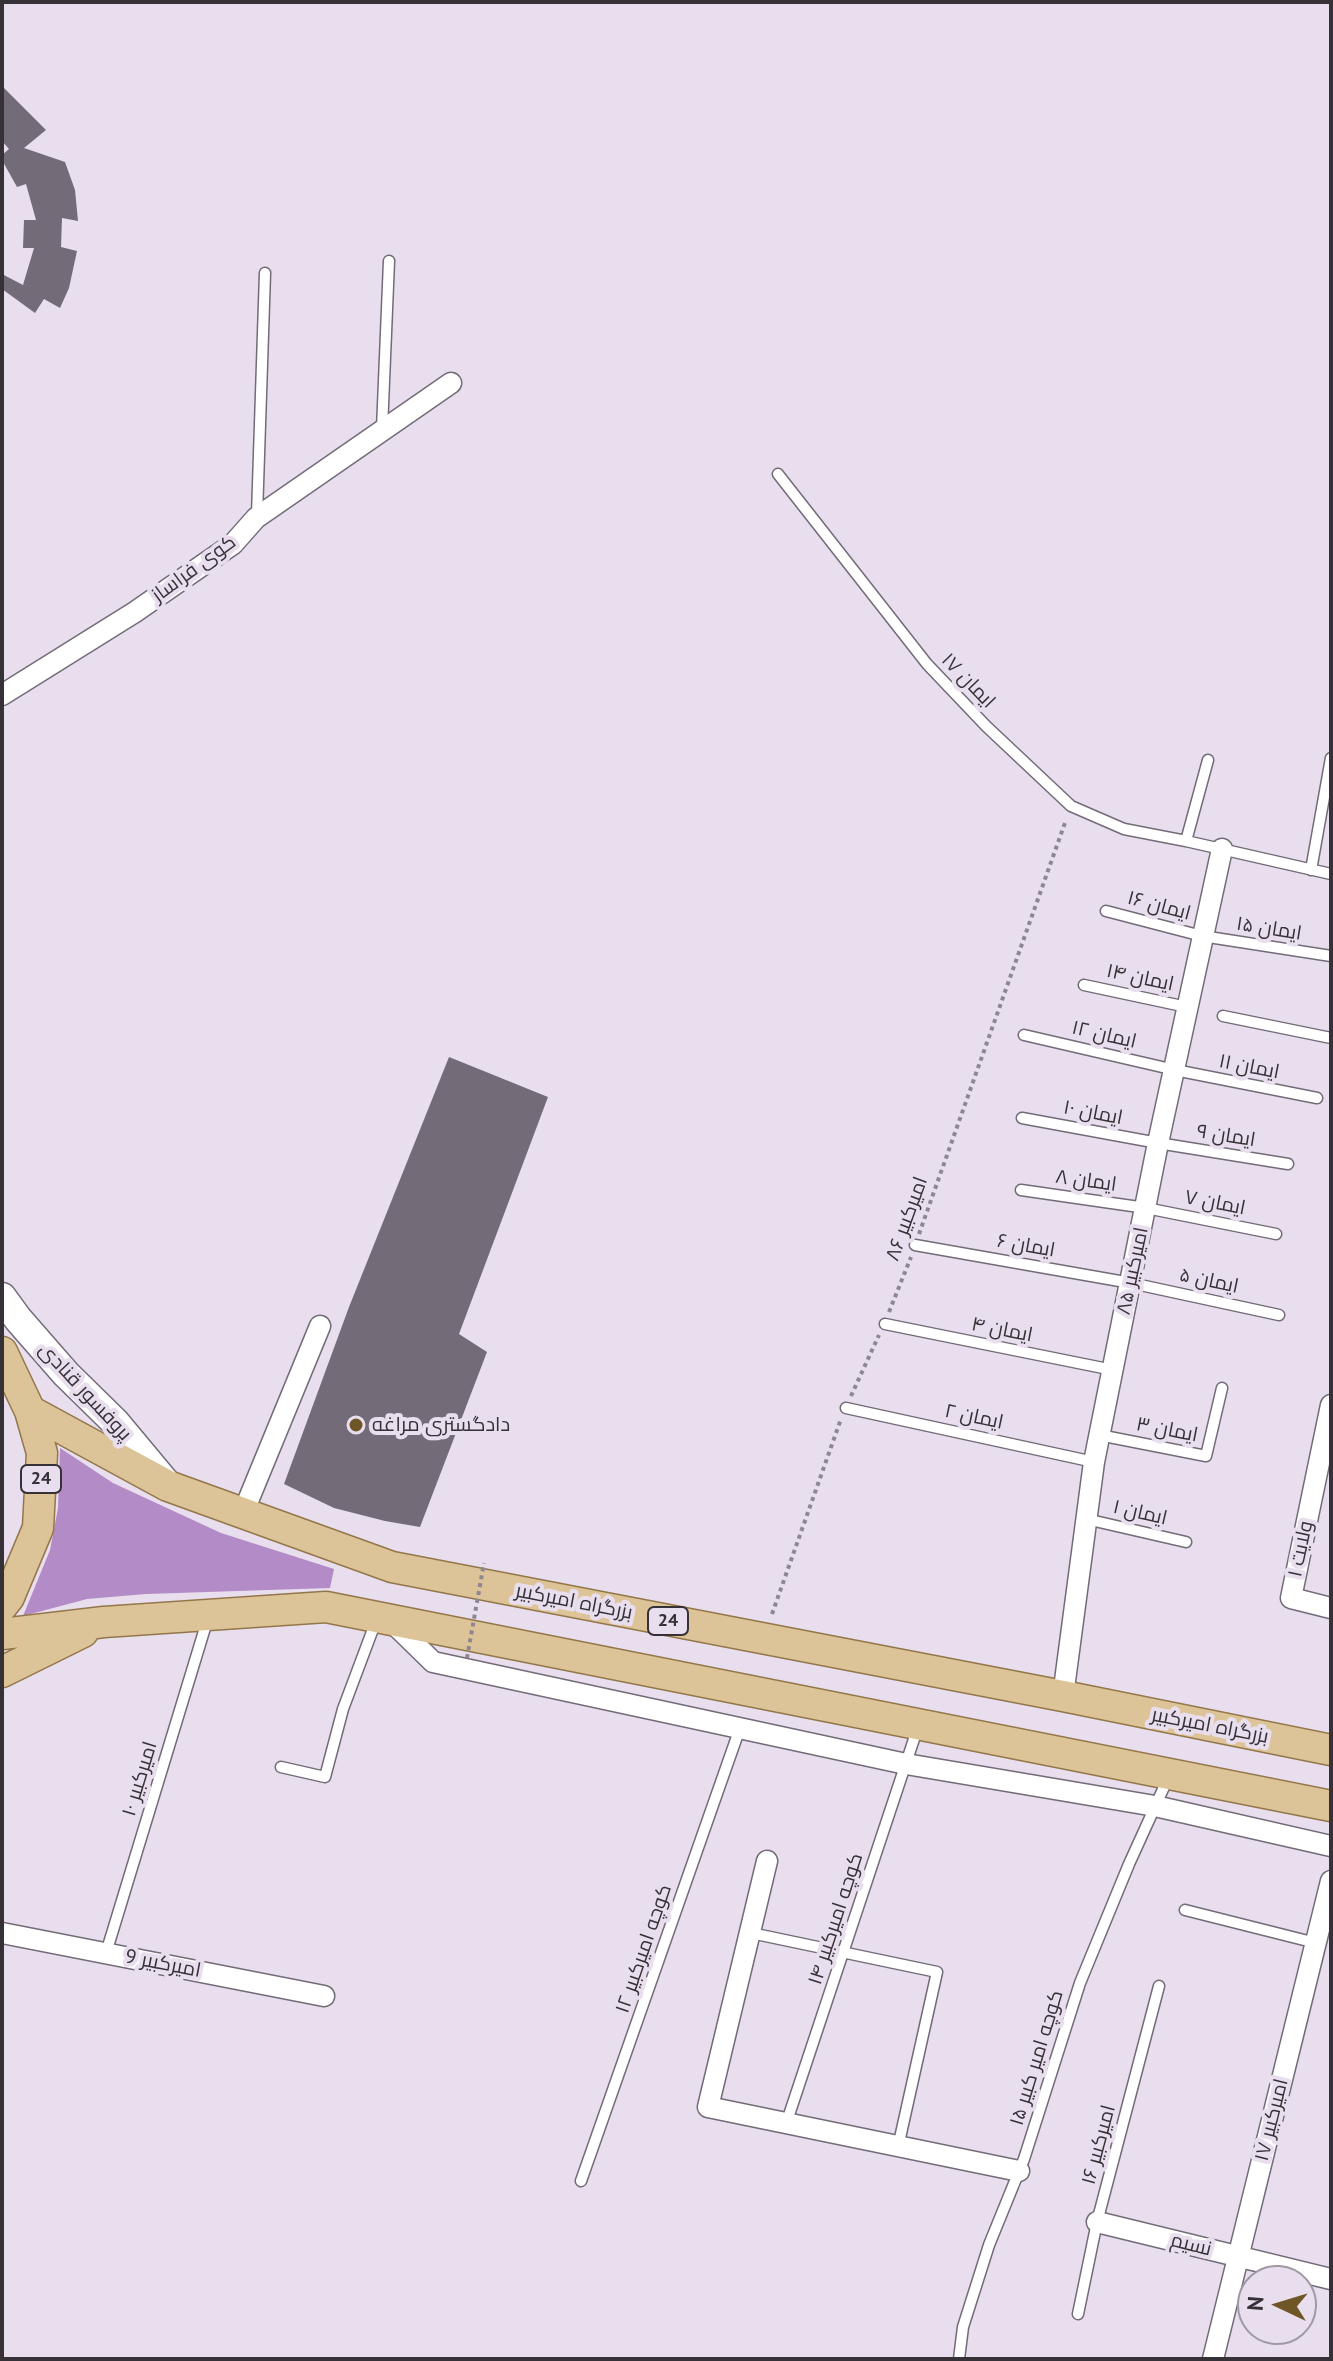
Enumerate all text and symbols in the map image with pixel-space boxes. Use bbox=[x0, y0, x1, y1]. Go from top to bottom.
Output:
street label: کوی فراساز bbox=[147, 530, 241, 608]
street label: ایمان ۱۷ bbox=[936, 648, 1000, 714]
street label: ایمان ۱۶ bbox=[1125, 886, 1193, 926]
street label: ایمان ۱۵ bbox=[1235, 912, 1303, 946]
street label: ایمان ۱۴ bbox=[1104, 959, 1176, 997]
street label: ایمان ۱۲ bbox=[1069, 1016, 1139, 1054]
street label: ایمان ۱۱ bbox=[1217, 1049, 1281, 1085]
street label: ایمان ۱۰ bbox=[1061, 1096, 1125, 1130]
street label: ایمان ۹ bbox=[1195, 1120, 1257, 1152]
street label: ایمان ۸ bbox=[1054, 1165, 1118, 1197]
street label: امیرکبیر ۸۶ bbox=[881, 1174, 933, 1264]
street label: ایمان ۷ bbox=[1183, 1185, 1247, 1221]
street label: امیرکبیر ۸۵ bbox=[1112, 1225, 1154, 1317]
street label: ایمان ۶ bbox=[995, 1229, 1057, 1263]
street label: ایمان ۵ bbox=[1177, 1263, 1241, 1299]
street label: ایمان ۴ bbox=[969, 1312, 1035, 1348]
street label: پروفسور قنادی bbox=[34, 1338, 136, 1446]
street label: ایمان ۲ bbox=[942, 1399, 1006, 1435]
street label: ایمان ۳ bbox=[1134, 1412, 1200, 1448]
place label: دادگستری مراغه bbox=[372, 1413, 510, 1437]
marker: دادگستری مراغه bbox=[347, 1416, 365, 1434]
road number: 24 bbox=[21, 1465, 61, 1493]
street label: ایمان ۱ bbox=[1111, 1495, 1169, 1531]
street label: ولایت ۱ bbox=[1283, 1519, 1319, 1579]
street label: بزرگراه امیرکبیر bbox=[513, 1579, 635, 1625]
road number: 24 bbox=[648, 1607, 688, 1635]
street label: بزرگراه امیرکبیر bbox=[1149, 1703, 1271, 1749]
street label: امیرکبیر ۱۰ bbox=[117, 1739, 163, 1819]
street label: کوچه امیرکبیر ۱۴ bbox=[803, 1850, 869, 1988]
street label: کوچه امیرکبیر ۱۲ bbox=[611, 1882, 677, 2016]
street label: امیرکبیر 9 bbox=[123, 1945, 203, 1983]
street label: کوچه امیر کبیر ۱۵ bbox=[1005, 1987, 1069, 2129]
street label: امیرکبیر ۱۷ bbox=[1250, 2076, 1294, 2164]
street label: امیرکبیر ۱۶ bbox=[1077, 2103, 1121, 2187]
street label: نسیم bbox=[1168, 2228, 1214, 2262]
north arrow bbox=[1237, 2265, 1317, 2345]
text: N bbox=[1241, 2295, 1270, 2312]

